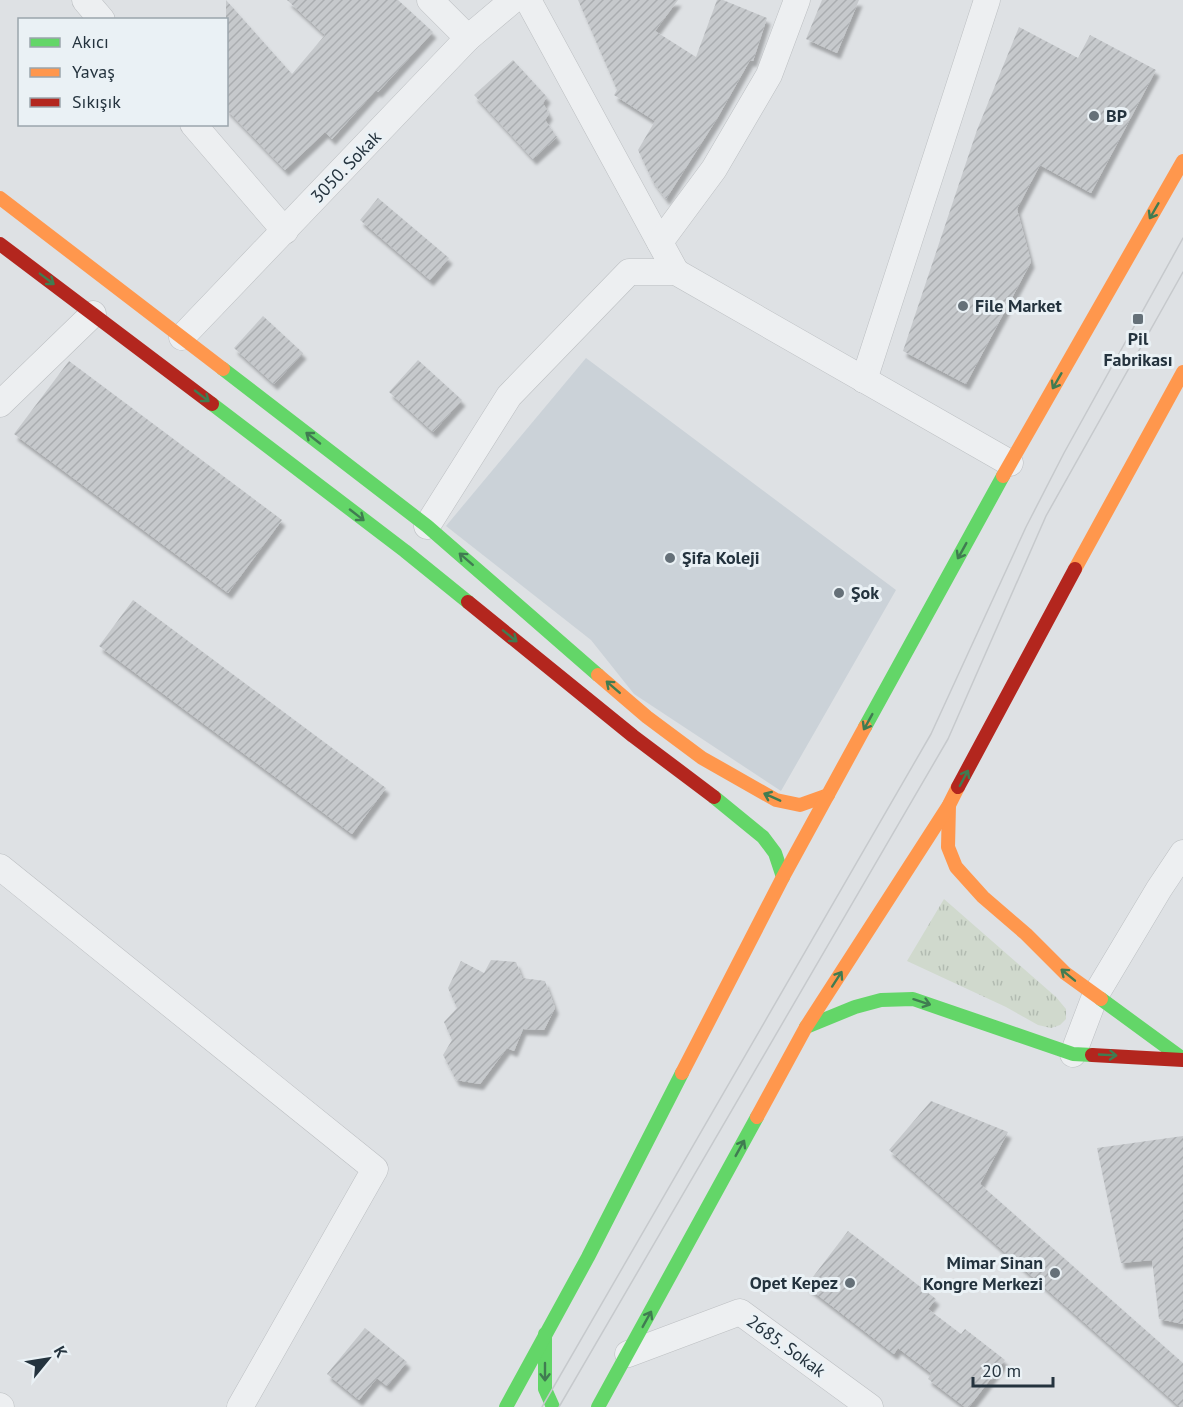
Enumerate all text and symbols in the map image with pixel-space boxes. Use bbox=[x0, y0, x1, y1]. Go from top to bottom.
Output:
legend bbox=[18, 18, 228, 126]
text: Akıcı bbox=[72, 30, 109, 53]
text: Yavaş bbox=[72, 60, 115, 83]
text: Sıkışık bbox=[72, 90, 121, 113]
place label: BP bbox=[1106, 104, 1127, 127]
marker: BP bbox=[1087, 109, 1101, 123]
street label: 3050. Sokak bbox=[305, 125, 386, 208]
one-way arrow bbox=[1148, 202, 1160, 219]
one-way arrow bbox=[38, 273, 54, 285]
place label: File Market bbox=[975, 294, 1062, 317]
marker: File Market bbox=[956, 299, 970, 313]
marker: Pil Fabrikası bbox=[1131, 312, 1145, 326]
place label: Pil Fabrikası bbox=[1103, 327, 1173, 371]
one-way arrow bbox=[1051, 371, 1062, 389]
one-way arrow bbox=[194, 390, 210, 403]
one-way arrow bbox=[305, 431, 321, 444]
one-way arrow bbox=[349, 508, 365, 521]
one-way arrow bbox=[956, 542, 968, 559]
place label: Şifa Koleji bbox=[682, 546, 760, 569]
marker: Şifa Koleji bbox=[663, 551, 677, 565]
one-way arrow bbox=[459, 552, 474, 566]
place label: Şok bbox=[851, 581, 879, 604]
marker: Şok bbox=[832, 586, 846, 600]
one-way arrow bbox=[501, 630, 517, 643]
one-way arrow bbox=[605, 680, 620, 694]
one-way arrow bbox=[862, 713, 874, 730]
one-way arrow bbox=[958, 770, 970, 788]
one-way arrow bbox=[764, 791, 782, 802]
one-way arrow bbox=[1060, 968, 1076, 981]
one-way arrow bbox=[831, 971, 843, 988]
one-way arrow bbox=[912, 997, 931, 1008]
one-way arrow bbox=[1098, 1050, 1118, 1061]
one-way arrow bbox=[734, 1140, 746, 1157]
place label: Mimar Sinan Kongre Merkezi bbox=[923, 1251, 1043, 1295]
marker: Mimar Sinan Kongre Merkezi bbox=[1048, 1266, 1062, 1280]
place label: Opet Kepez bbox=[750, 1271, 838, 1294]
marker: Opet Kepez bbox=[843, 1276, 857, 1290]
street label: 2685. Sokak bbox=[742, 1309, 831, 1382]
one-way arrow bbox=[641, 1311, 653, 1328]
north arrow bbox=[18, 1329, 78, 1389]
text: K bbox=[50, 1342, 72, 1361]
scale bar bbox=[973, 1350, 1052, 1388]
text: 20 m bbox=[982, 1359, 1021, 1382]
one-way arrow bbox=[539, 1361, 551, 1381]

